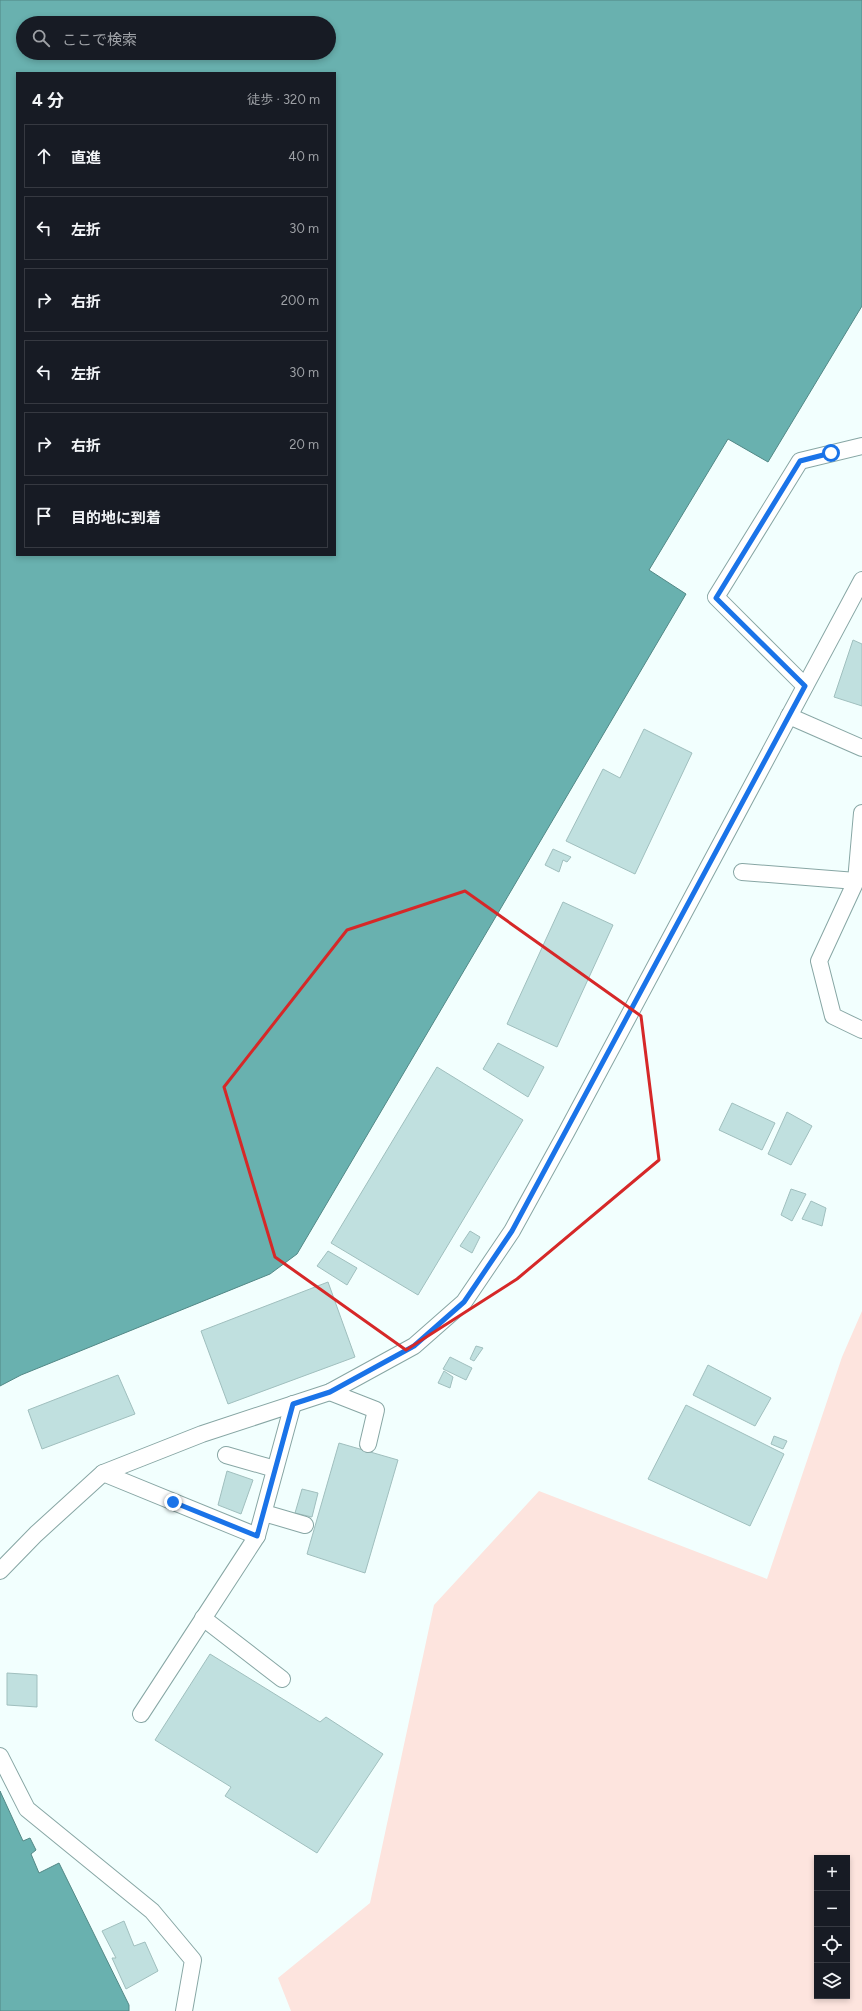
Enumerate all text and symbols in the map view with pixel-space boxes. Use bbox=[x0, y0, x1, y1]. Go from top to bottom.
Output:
search box bbox=[16, 16, 336, 60]
icon: search bbox=[30, 27, 52, 49]
text: ここで検索 bbox=[62, 31, 137, 49]
text: 4 分 bbox=[32, 90, 64, 110]
text: 徒歩 · 320 m bbox=[247, 92, 320, 107]
icon: ahead bbox=[33, 145, 55, 167]
text: 直進 bbox=[71, 149, 101, 167]
text: 40 m bbox=[288, 149, 319, 164]
icon: left bbox=[33, 217, 55, 239]
text: 左折 bbox=[71, 221, 101, 239]
text: 30 m bbox=[289, 221, 319, 236]
icon: right bbox=[33, 289, 55, 311]
text: 右折 bbox=[71, 293, 101, 311]
text: 200 m bbox=[281, 293, 319, 308]
icon: left bbox=[33, 361, 55, 383]
text: 左折 bbox=[71, 365, 101, 383]
text: 30 m bbox=[289, 365, 319, 380]
icon: right bbox=[33, 433, 55, 455]
text: 右折 bbox=[71, 437, 101, 455]
text: 20 m bbox=[289, 437, 319, 452]
route start bbox=[822, 444, 840, 462]
icon: arrive bbox=[33, 505, 55, 527]
text: 目的地に到着 bbox=[71, 509, 161, 527]
route end bbox=[164, 1493, 182, 1511]
map controls bbox=[814, 1855, 850, 1999]
button: + bbox=[814, 1855, 850, 1891]
button: − bbox=[814, 1891, 850, 1927]
button: locate bbox=[814, 1927, 850, 1963]
button: layers bbox=[814, 1963, 850, 1999]

